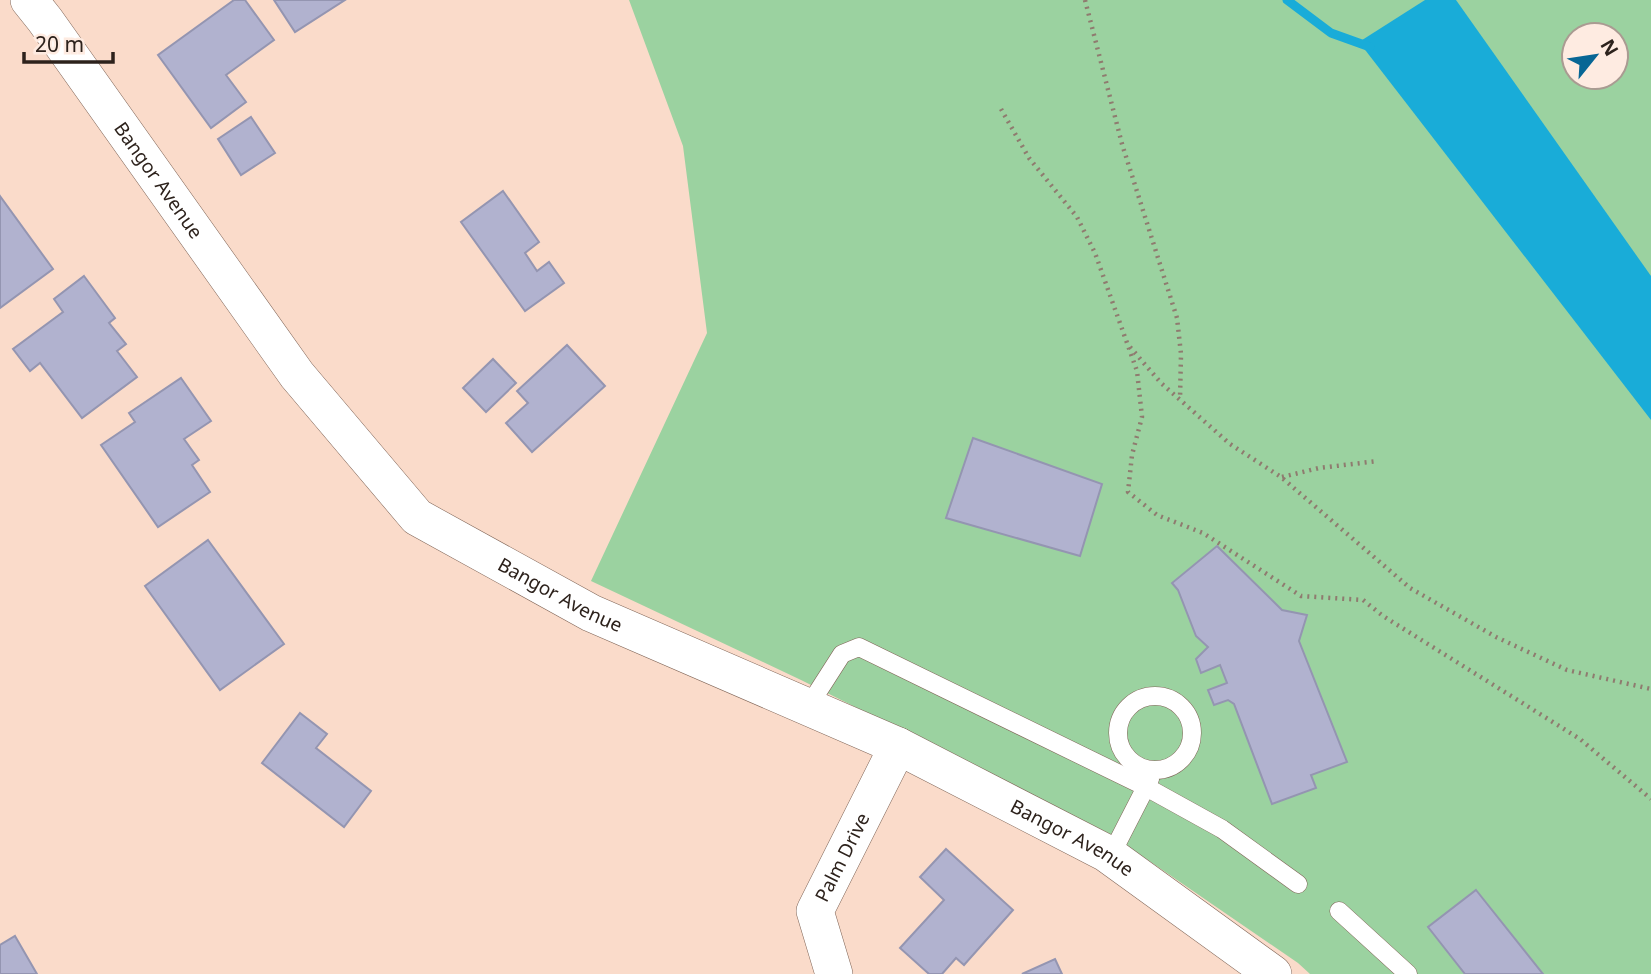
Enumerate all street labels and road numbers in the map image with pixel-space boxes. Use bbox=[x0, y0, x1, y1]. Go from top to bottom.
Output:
street label: Bangor Avenue bbox=[108, 117, 209, 244]
street label: Bangor Avenue bbox=[493, 551, 627, 638]
street label: Bangor Avenue bbox=[1006, 793, 1139, 882]
street label: Palm Drive bbox=[809, 808, 875, 906]

